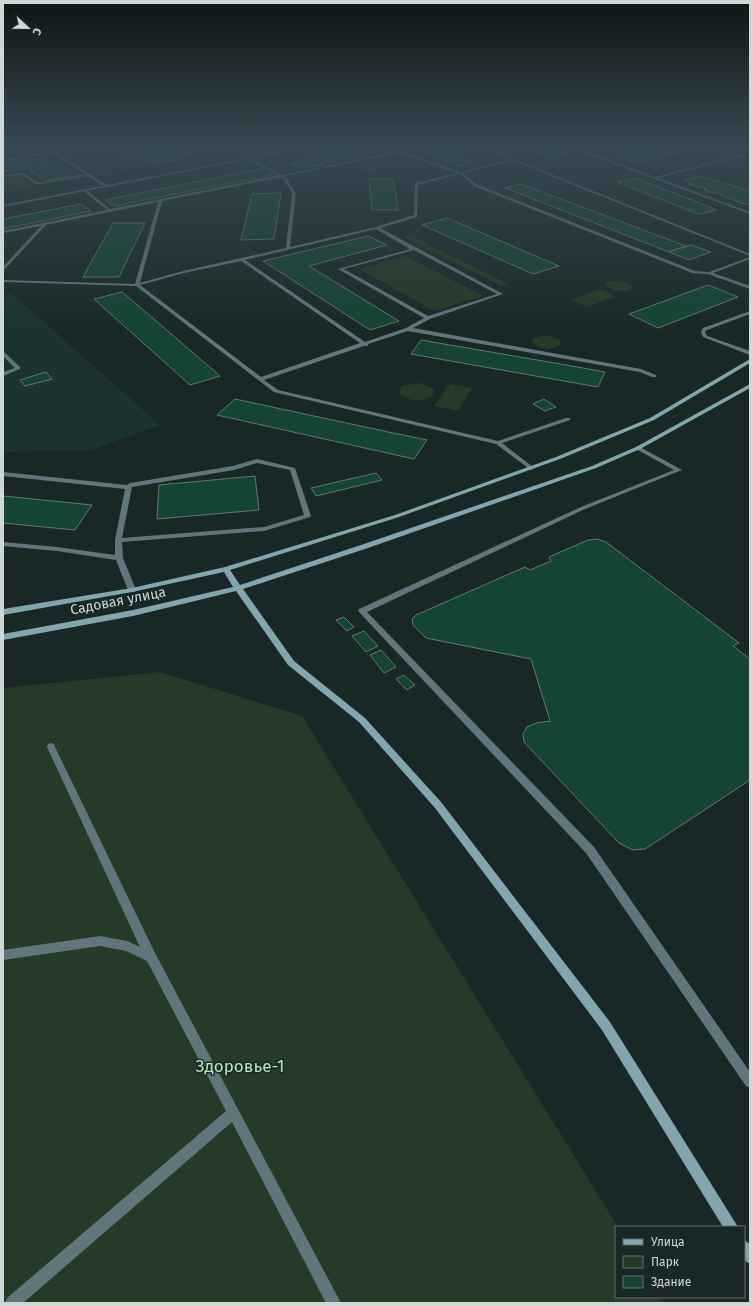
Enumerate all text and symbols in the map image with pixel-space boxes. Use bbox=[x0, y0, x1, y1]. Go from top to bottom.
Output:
north arrow bbox=[8, 8, 48, 48]
text: С bbox=[29, 26, 44, 38]
street label: Садовая улица bbox=[69, 583, 167, 619]
park label: Здоровье-1 bbox=[196, 1056, 284, 1077]
legend bbox=[615, 1226, 745, 1298]
text: Улица bbox=[651, 1235, 685, 1249]
text: Парк bbox=[651, 1255, 680, 1269]
text: Здание bbox=[651, 1275, 691, 1289]

